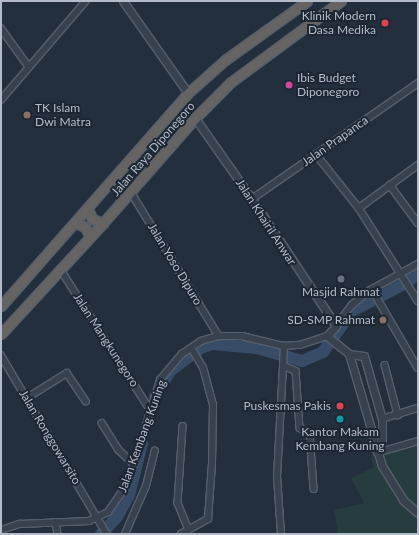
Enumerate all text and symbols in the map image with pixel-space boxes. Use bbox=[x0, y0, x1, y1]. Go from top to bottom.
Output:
place label: Klinik Modern Dasa Medika bbox=[302, 9, 376, 37]
marker: Klinik Modern Dasa Medika bbox=[379, 17, 391, 29]
place label: Ibis Budget Diponegoro bbox=[297, 71, 359, 99]
marker: Ibis Budget Diponegoro bbox=[284, 80, 294, 90]
street label: Jalan Raya Diponegoro bbox=[108, 99, 198, 199]
place label: TK Islam Dwi Matra bbox=[35, 101, 91, 129]
marker: TK Islam Dwi Matra bbox=[22, 110, 32, 120]
street label: Jalan Prapanca bbox=[299, 113, 371, 169]
street label: Jalan Khairil Anwar bbox=[233, 176, 299, 268]
street label: Jalan Yoso Dipuro bbox=[145, 220, 205, 308]
marker: Masjid Rahmat bbox=[336, 274, 346, 284]
place label: Masjid Rahmat bbox=[302, 285, 380, 299]
street label: Jalan Mangkunegoro bbox=[70, 290, 142, 390]
place label: SD-SMP Rahmat bbox=[287, 313, 375, 327]
marker: SD-SMP Rahmat bbox=[378, 315, 388, 325]
street label: Jalan Kembang Kuning bbox=[115, 378, 169, 494]
street label: Jalan Ronggowarsito bbox=[16, 387, 84, 487]
place label: Puskesmas Pakis bbox=[243, 399, 331, 413]
marker: Puskesmas Pakis bbox=[334, 400, 346, 412]
marker: Kantor Makam Kembang Kuning bbox=[335, 414, 345, 424]
place label: Kantor Makam Kembang Kuning bbox=[295, 425, 385, 453]

